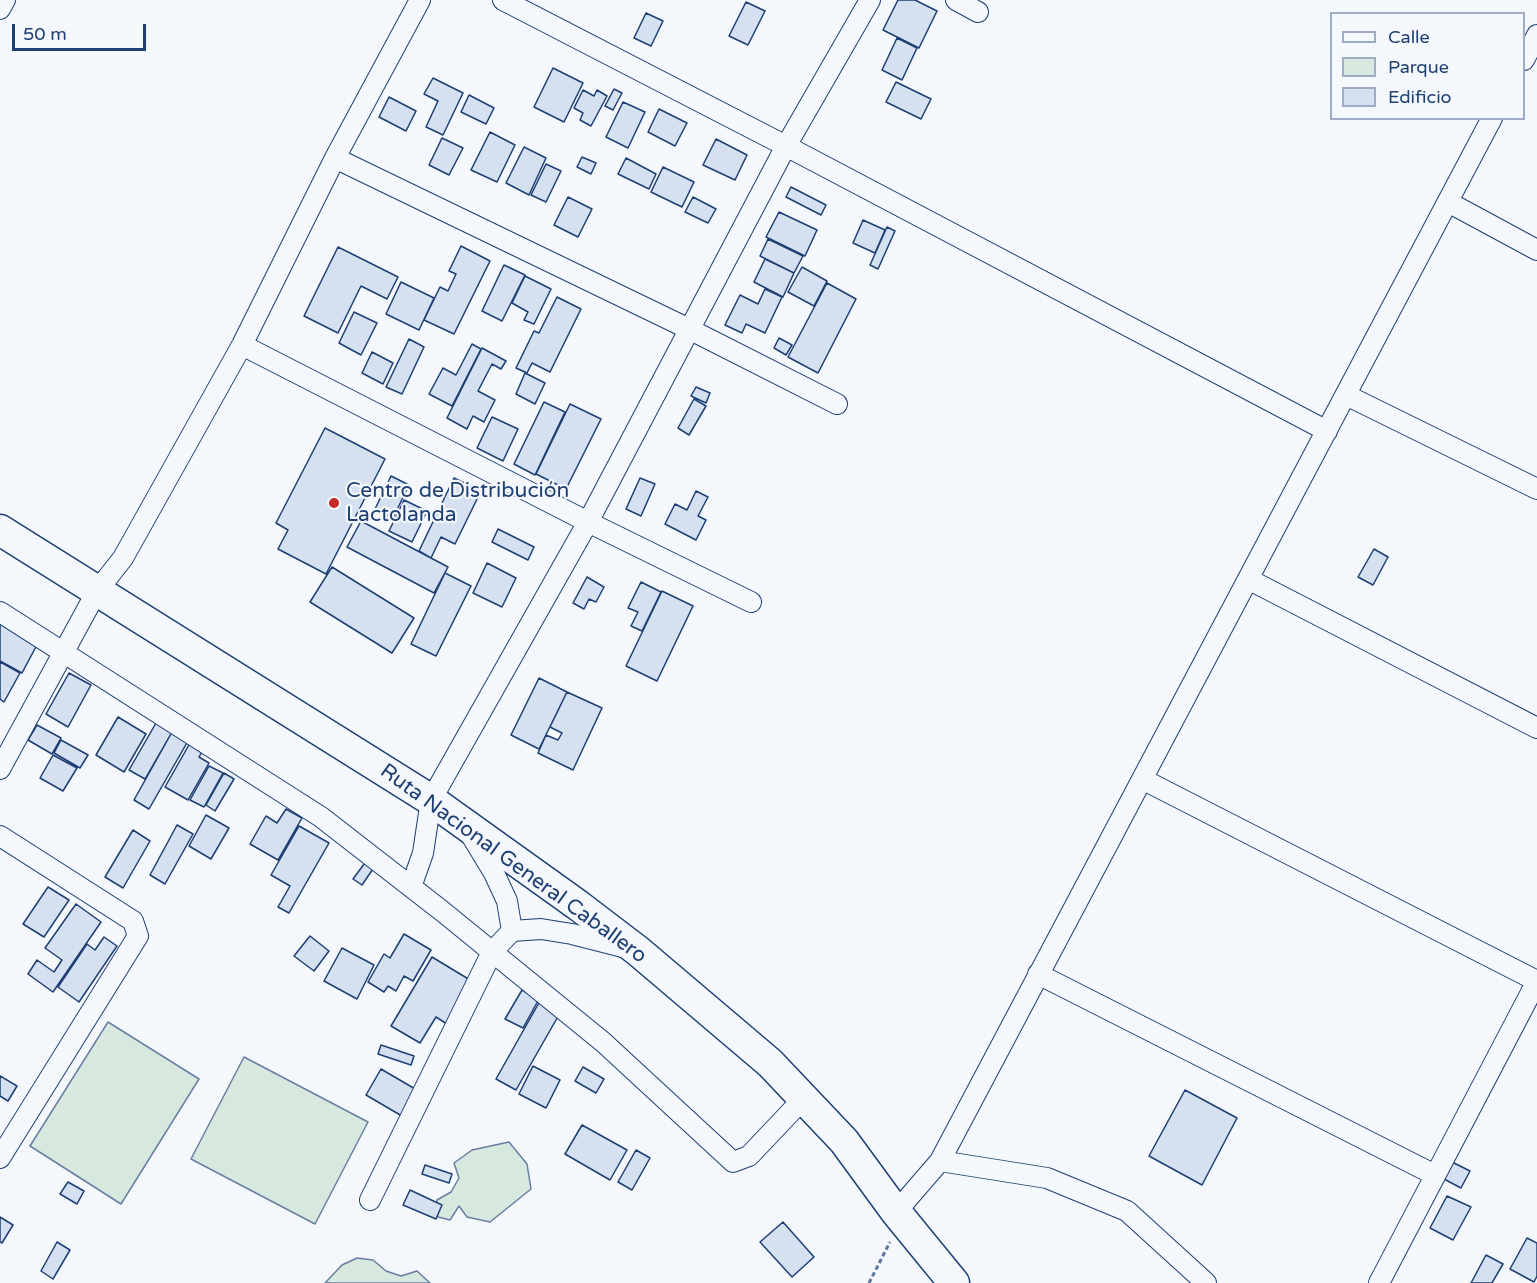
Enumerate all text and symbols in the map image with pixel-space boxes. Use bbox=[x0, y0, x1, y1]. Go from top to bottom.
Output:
scale bar bbox=[15, 12, 148, 50]
legend bbox=[1330, 12, 1525, 120]
text: 50 m bbox=[23, 23, 67, 45]
text: Calle bbox=[1388, 26, 1430, 48]
text: Parque bbox=[1388, 56, 1449, 78]
text: Edificio bbox=[1388, 86, 1452, 108]
place label: Centro de Distribución Lactolanda bbox=[346, 478, 569, 528]
marker: Centro de Distribución Lactolanda bbox=[327, 496, 341, 510]
street label: Ruta Nacional General Caballero bbox=[375, 759, 651, 969]

